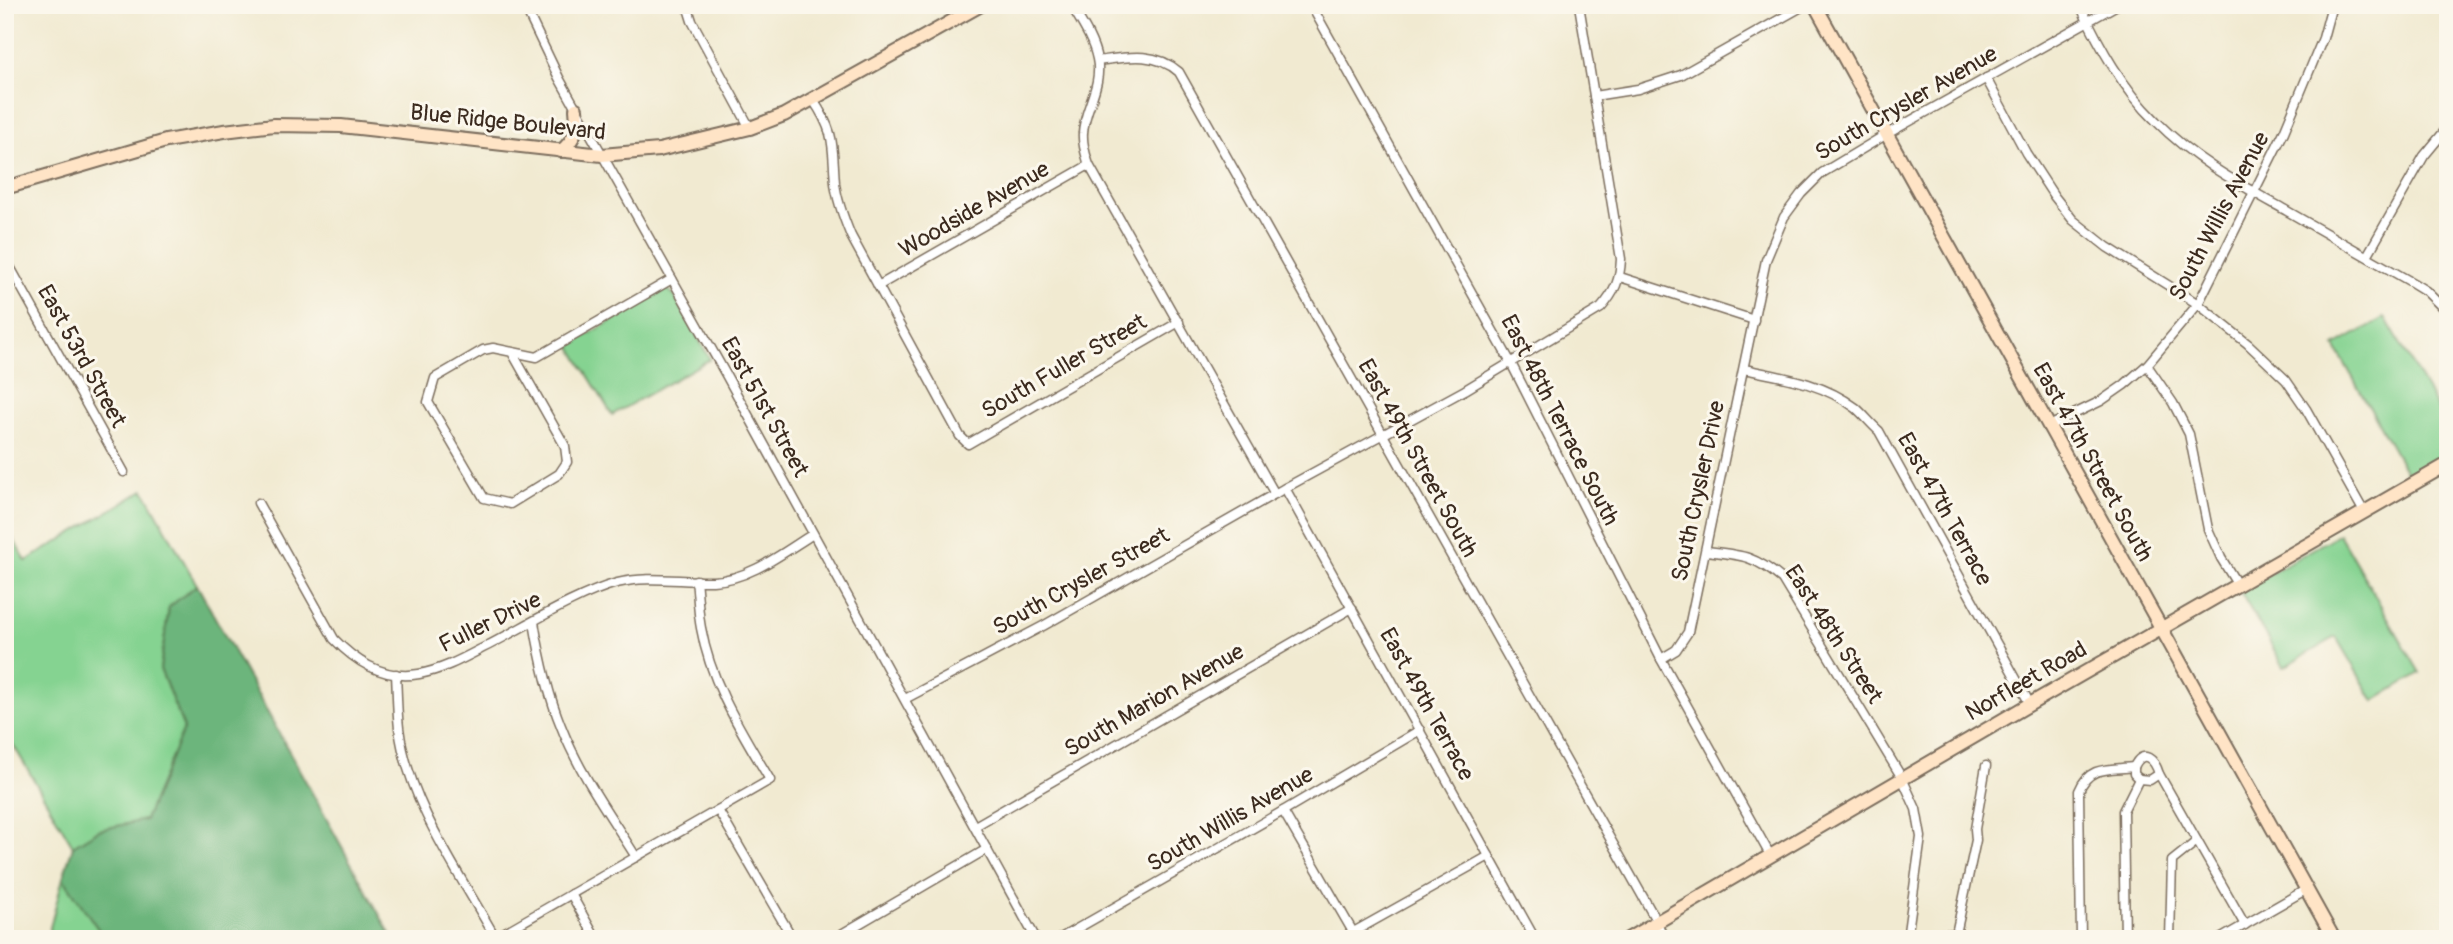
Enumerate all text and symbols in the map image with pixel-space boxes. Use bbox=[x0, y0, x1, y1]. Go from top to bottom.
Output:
street label: South Crysler Avenue bbox=[1810, 39, 2003, 167]
street label: Blue Ridge Boulevard bbox=[409, 97, 607, 147]
street label: South Willis Avenue bbox=[2162, 126, 2276, 305]
street label: Woodside Avenue bbox=[894, 154, 1055, 264]
street label: East 53rd Street bbox=[31, 279, 134, 433]
street label: South Fuller Street bbox=[976, 307, 1152, 425]
street label: East 48th Terrace South bbox=[1494, 310, 1626, 530]
street label: East 51st Street bbox=[715, 332, 816, 483]
street label: East 49th Street South bbox=[1351, 354, 1485, 562]
street label: East 47th Street South bbox=[2026, 358, 2160, 566]
street label: South Crysler Drive bbox=[1665, 397, 1731, 584]
street label: East 47th Terrace bbox=[1891, 427, 1999, 591]
street label: South Crysler Street bbox=[988, 520, 1175, 642]
street label: East 48th Street bbox=[1778, 559, 1890, 709]
street label: Fuller Drive bbox=[434, 585, 546, 659]
street label: East 49th Terrace bbox=[1373, 622, 1481, 786]
street label: Norfleet Road bbox=[1960, 635, 2092, 727]
street label: South Marion Avenue bbox=[1059, 636, 1250, 763]
street label: South Willis Avenue bbox=[1142, 759, 1319, 878]

